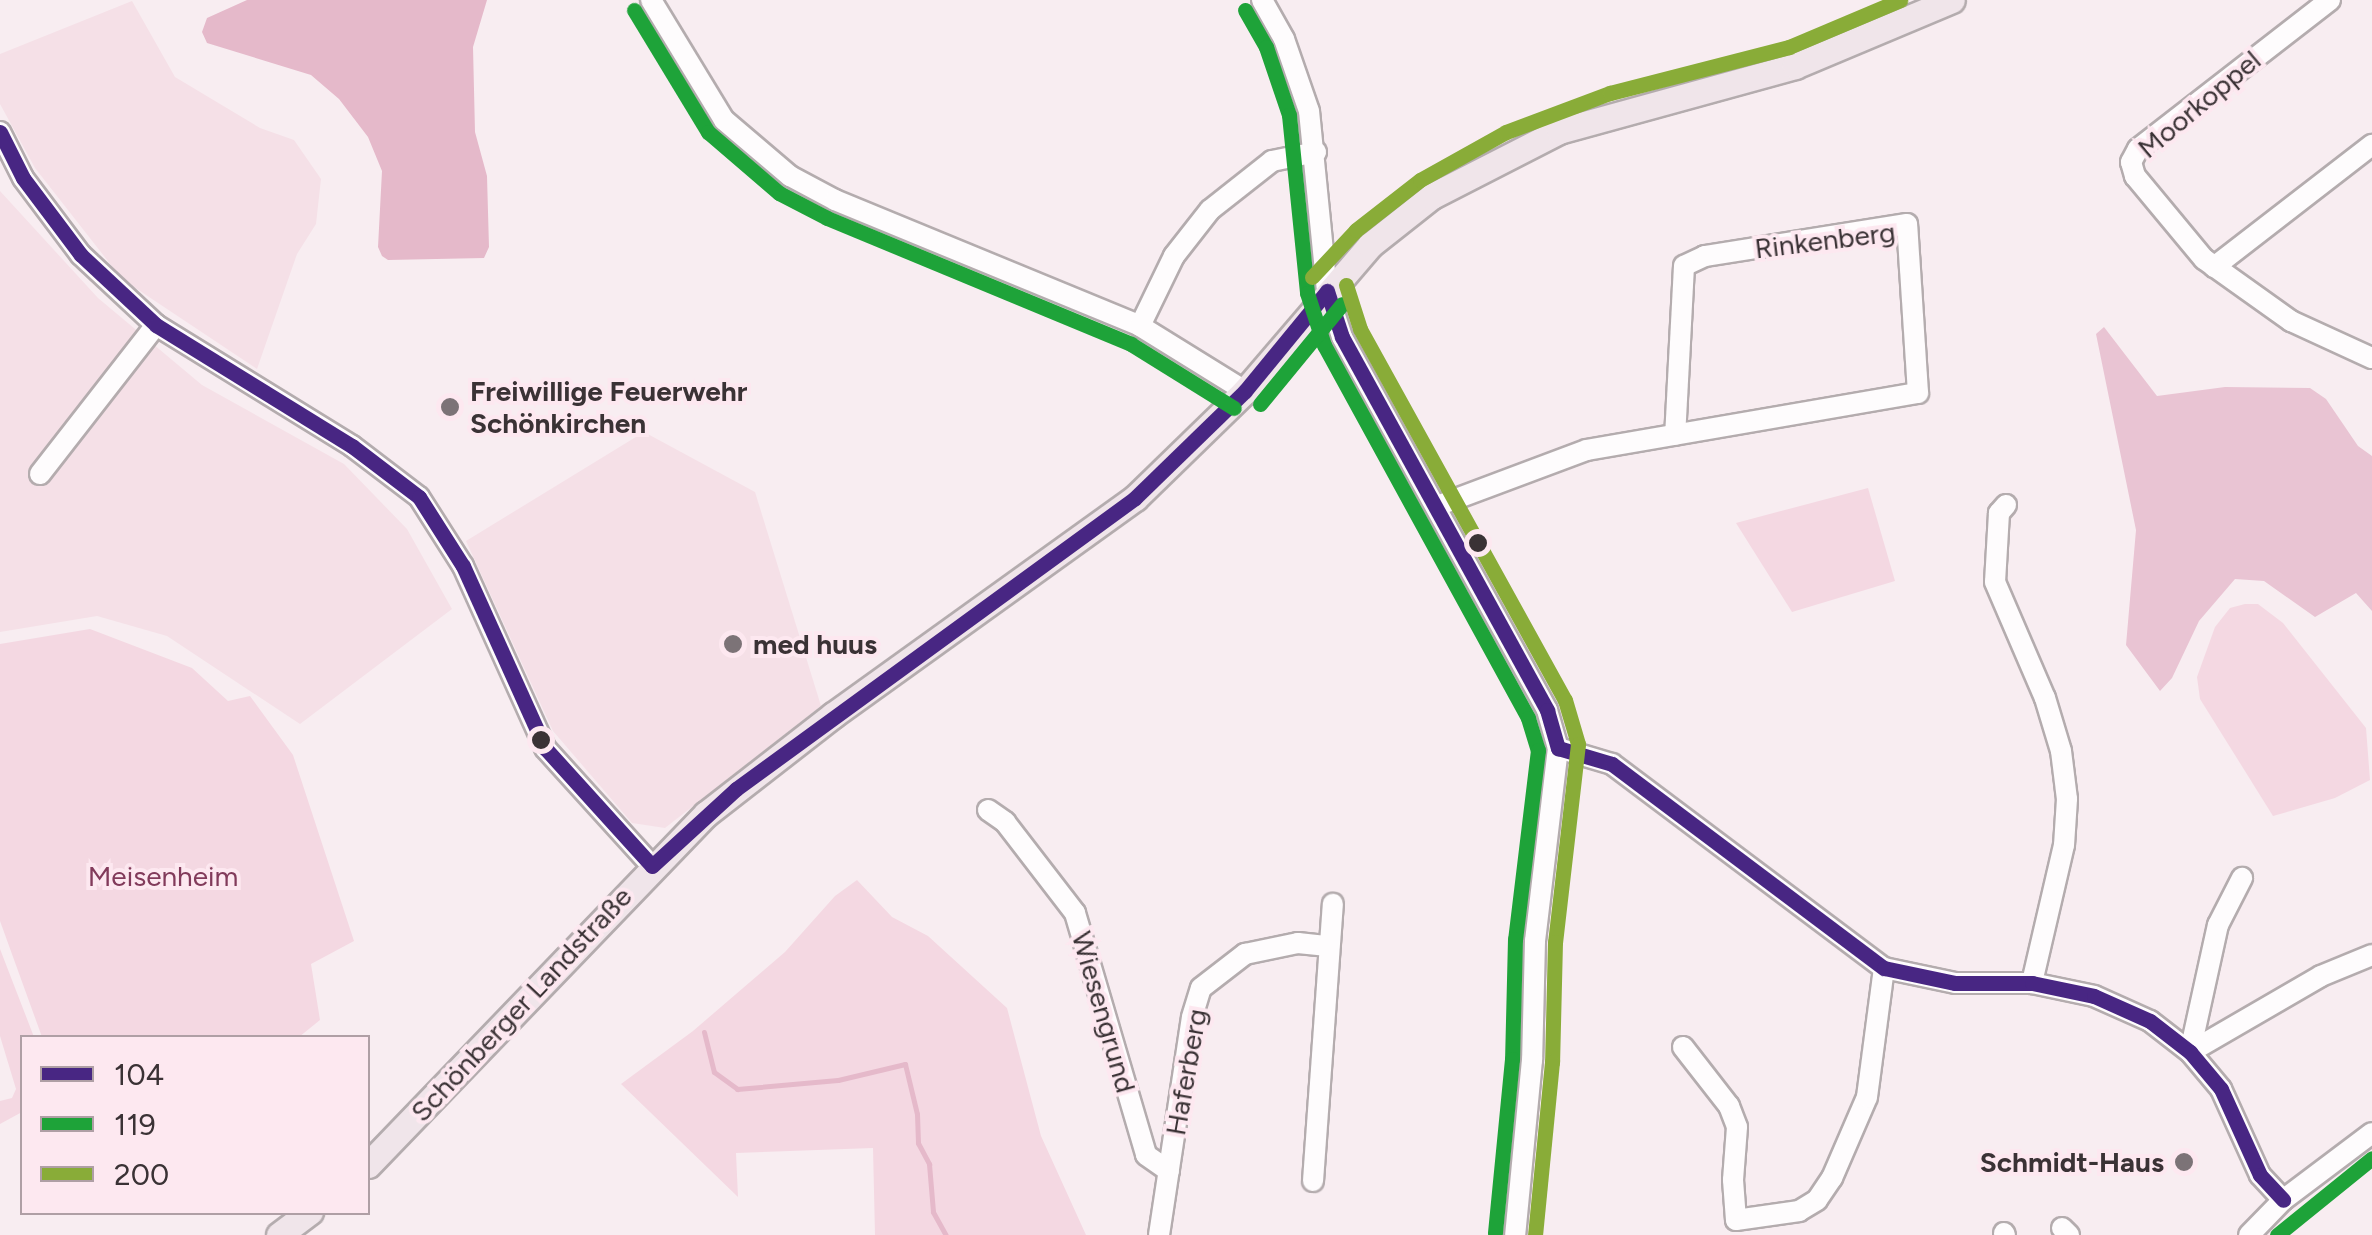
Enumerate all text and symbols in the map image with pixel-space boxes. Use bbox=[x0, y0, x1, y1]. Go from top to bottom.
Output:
street label: Moorkoppel bbox=[2131, 43, 2267, 165]
street label: Rinkenberg bbox=[1753, 215, 1897, 265]
place label: Freiwillige Feuerwehr Schönkirchen bbox=[470, 374, 747, 440]
marker: Freiwillige Feuerwehr Schönkirchen bbox=[439, 396, 461, 418]
unlabelled marker bbox=[1468, 533, 1488, 553]
place label: med huus bbox=[753, 627, 877, 661]
marker: med huus bbox=[722, 633, 744, 655]
unlabelled marker bbox=[531, 730, 551, 750]
park label: Meisenheim bbox=[88, 859, 238, 893]
street label: Schönberger Landstraße bbox=[404, 880, 638, 1128]
street label: Wiesengrund bbox=[1065, 927, 1143, 1097]
street label: Haferberg bbox=[1158, 1006, 1214, 1138]
legend bbox=[20, 1035, 370, 1215]
text: 104 bbox=[114, 1056, 164, 1093]
text: 119 bbox=[114, 1106, 156, 1143]
place label: Schmidt-Haus bbox=[1980, 1145, 2164, 1179]
marker: Schmidt-Haus bbox=[2173, 1151, 2195, 1173]
text: 200 bbox=[114, 1156, 169, 1193]

